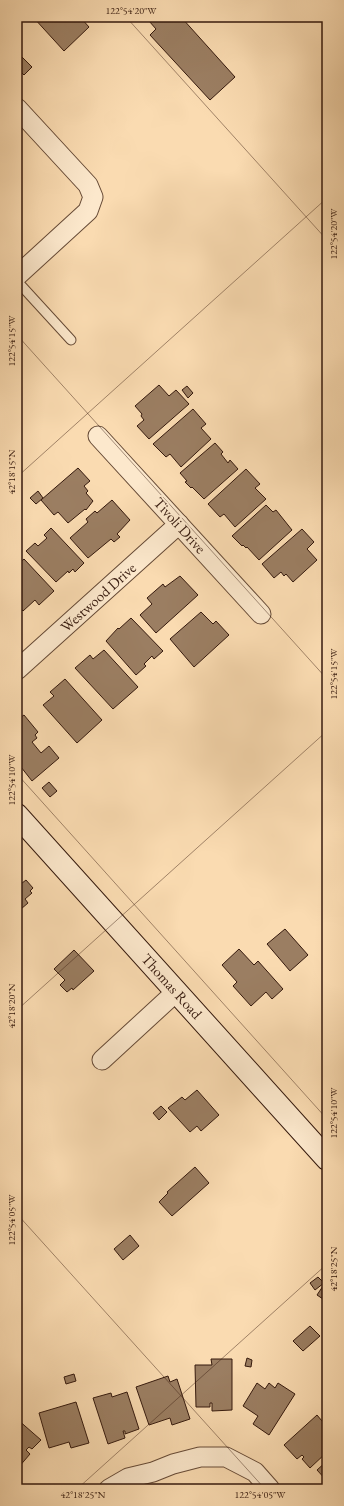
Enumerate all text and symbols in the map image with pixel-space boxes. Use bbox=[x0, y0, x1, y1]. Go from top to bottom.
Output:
text: 122°54'20"W bbox=[106, 4, 157, 17]
text: 122°54'20"W bbox=[327, 208, 340, 259]
text: 122°54'15"W bbox=[5, 315, 18, 366]
text: 42°18'15"N bbox=[5, 449, 18, 494]
street label: Tivoli Drive bbox=[150, 493, 210, 557]
street label: Westwood Drive bbox=[56, 558, 140, 636]
text: 122°54'15"W bbox=[327, 648, 340, 699]
text: 122°54'10"W bbox=[5, 754, 18, 805]
street label: Thomas Road bbox=[137, 949, 207, 1023]
text: 42°18'20"N bbox=[5, 983, 18, 1028]
text: 122°54'10"W bbox=[327, 1087, 340, 1138]
text: 122°54'05"W bbox=[5, 1194, 18, 1245]
text: 42°18'25"N bbox=[327, 1246, 340, 1291]
text: 42°18'25"N bbox=[61, 1488, 106, 1501]
text: 122°54'05"W bbox=[235, 1488, 286, 1501]

